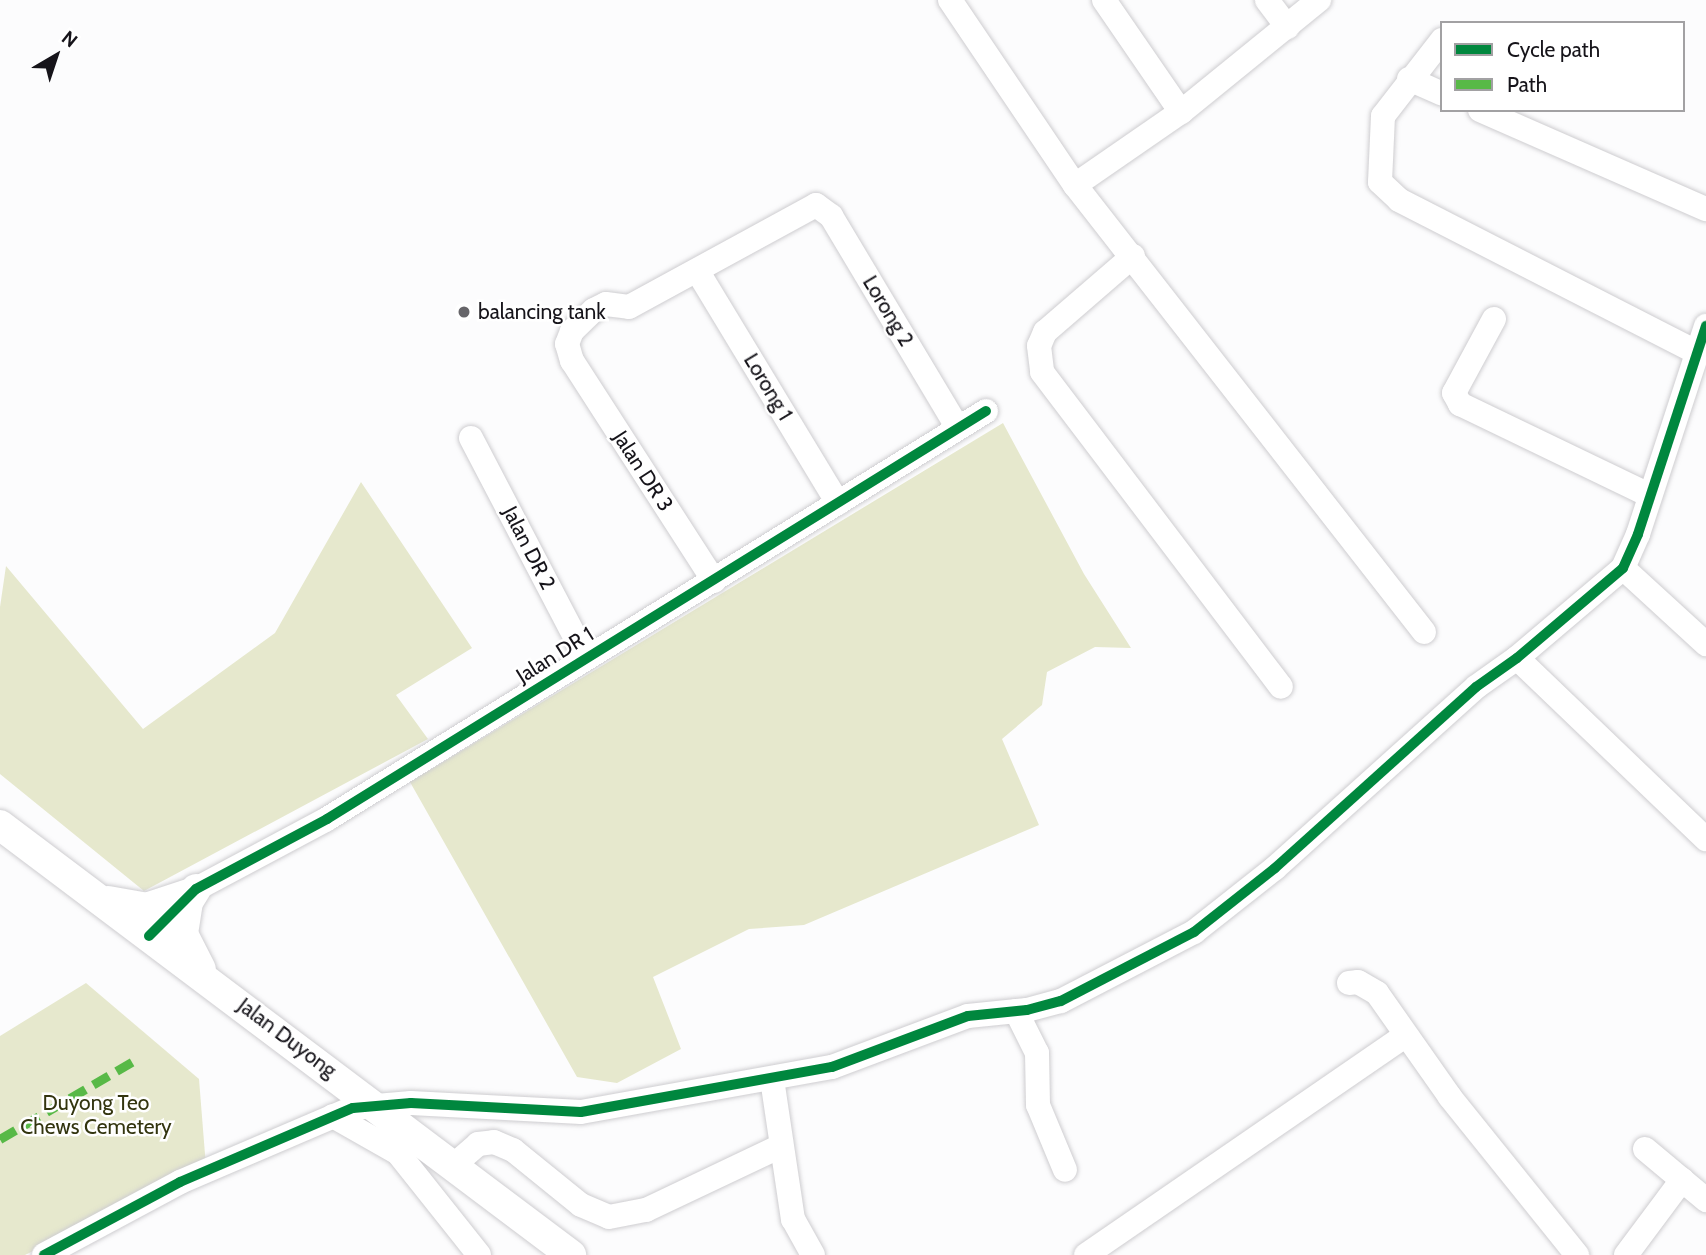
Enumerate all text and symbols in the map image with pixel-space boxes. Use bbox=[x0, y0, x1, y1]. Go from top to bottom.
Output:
north arrow bbox=[21, 21, 91, 91]
legend bbox=[1440, 21, 1685, 112]
text: N bbox=[57, 26, 82, 52]
text: Cycle path bbox=[1507, 37, 1600, 62]
text: Path bbox=[1507, 72, 1547, 97]
street label: Lorong 2 bbox=[857, 271, 919, 351]
place label: balancing tank bbox=[478, 299, 606, 325]
marker: balancing tank bbox=[456, 304, 472, 320]
street label: Lorong 1 bbox=[738, 349, 798, 425]
street label: Jalan DR 3 bbox=[608, 426, 678, 516]
street label: Jalan DR 2 bbox=[497, 502, 561, 594]
street label: Jalan DR 1 bbox=[512, 621, 598, 689]
street label: Jalan Duyong bbox=[233, 993, 341, 1083]
park label: Duyong Teo Chews Cemetery bbox=[20, 1090, 172, 1140]

